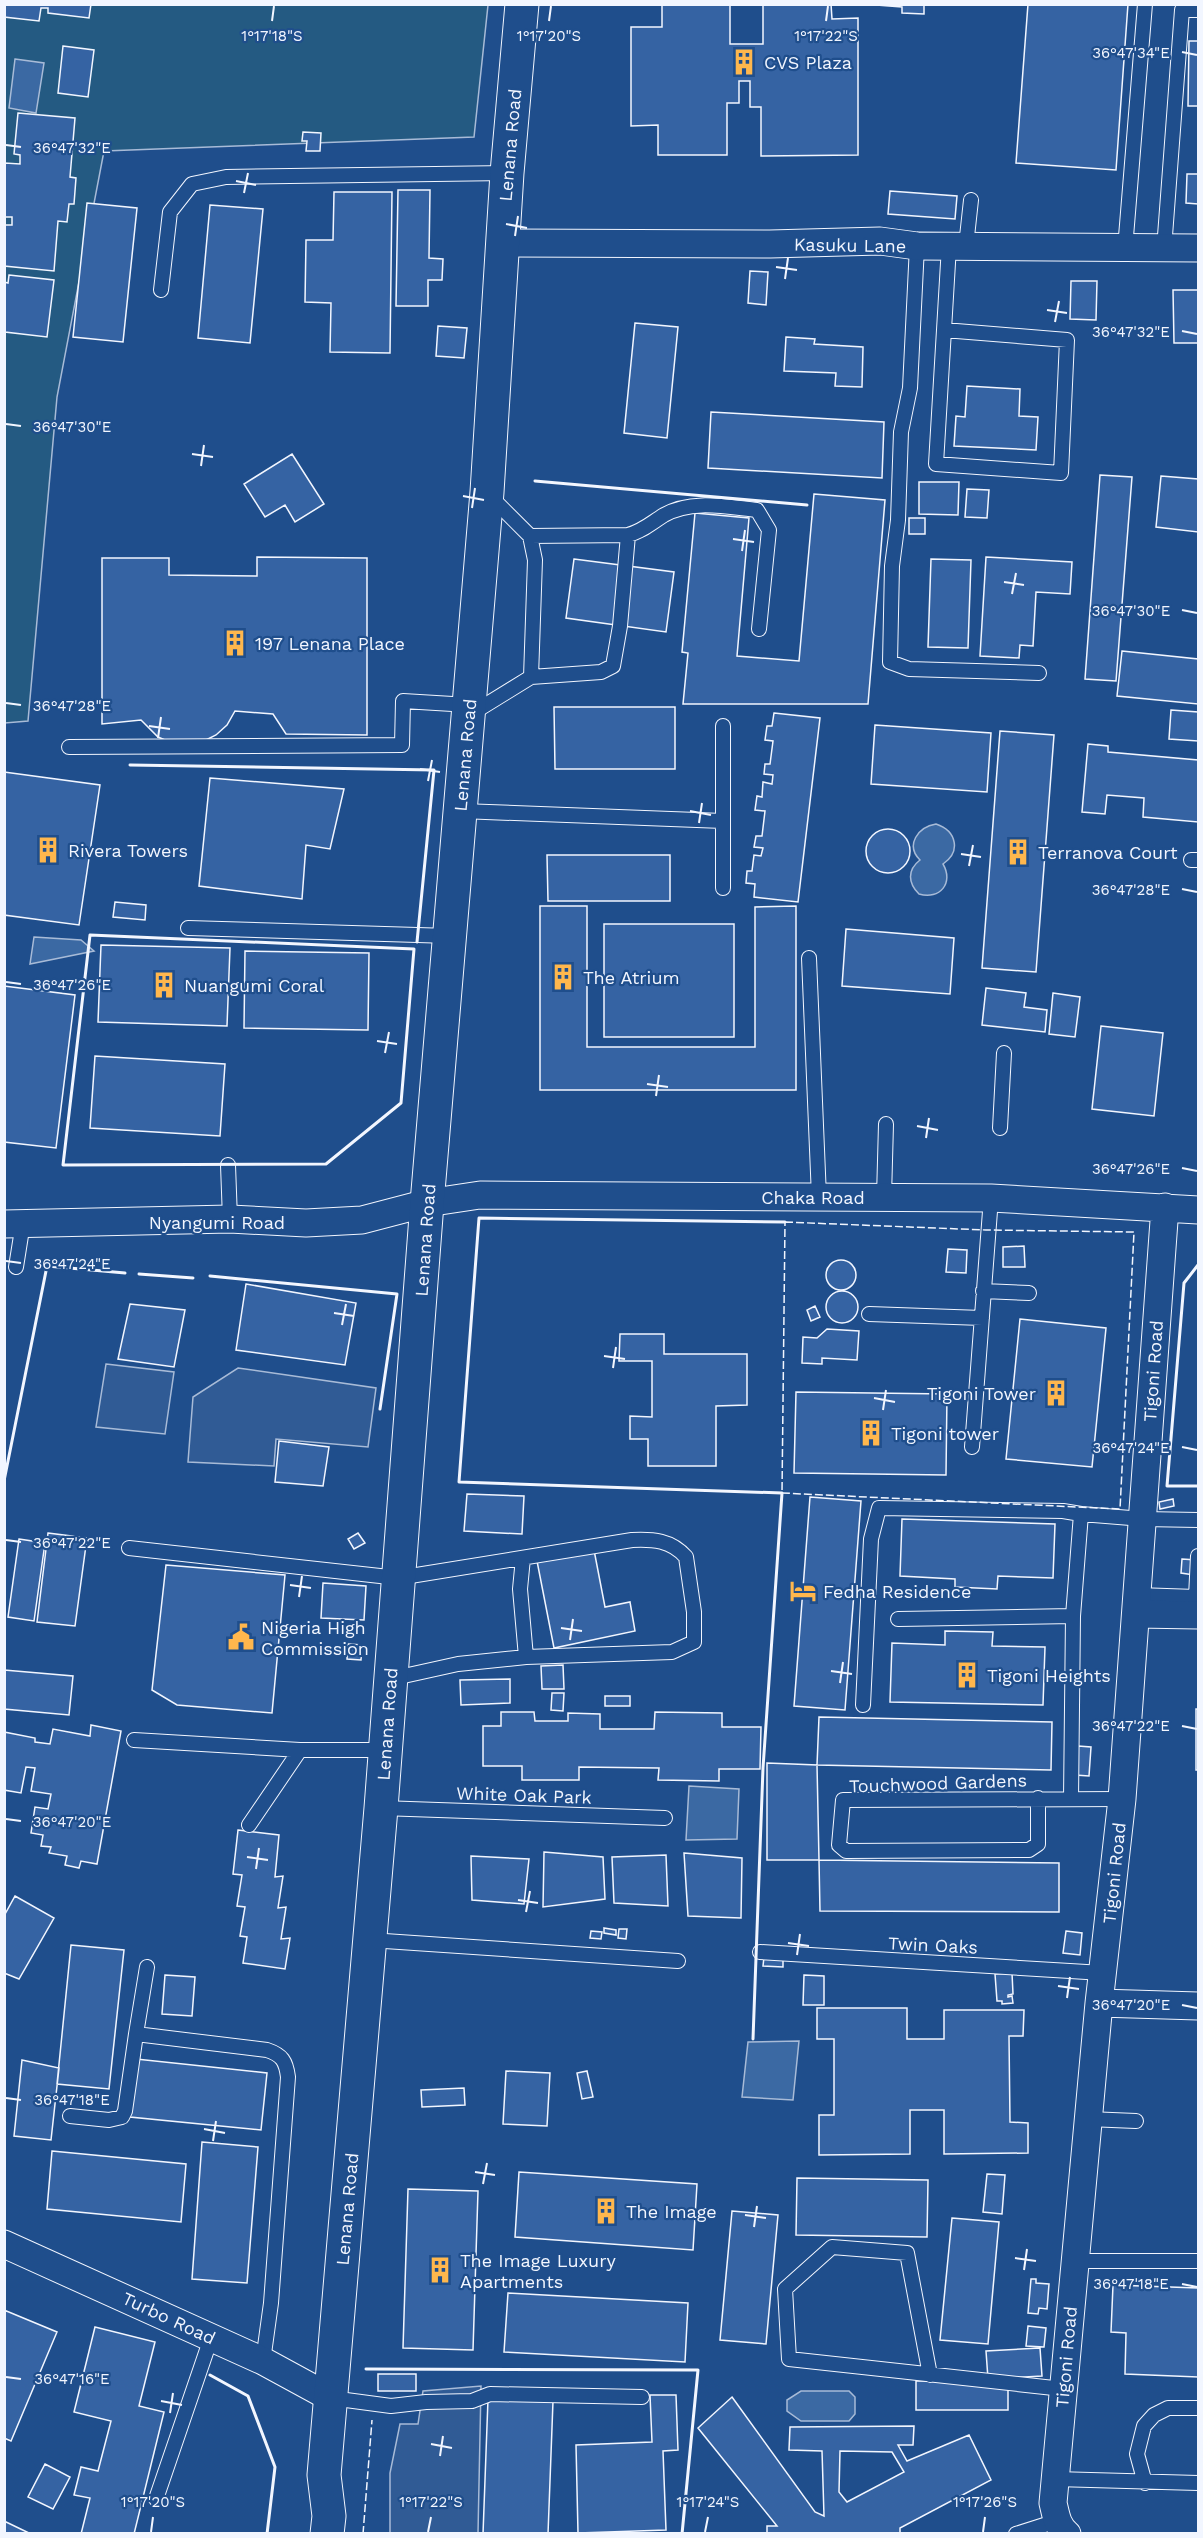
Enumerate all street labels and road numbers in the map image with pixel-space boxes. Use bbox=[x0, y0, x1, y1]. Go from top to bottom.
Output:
street label: Lenana Road bbox=[495, 88, 525, 202]
street label: Kasuku Lane bbox=[794, 234, 906, 256]
street label: Lenana Road bbox=[450, 698, 480, 812]
street label: Lenana Road bbox=[411, 1183, 439, 1297]
street label: Chaka Road bbox=[761, 1187, 865, 1208]
street label: Nyangumi Road bbox=[149, 1212, 285, 1233]
street label: Tigoni Road bbox=[1139, 1320, 1167, 1422]
street label: Lenana Road bbox=[373, 1667, 401, 1781]
street label: Touchwood Gardens bbox=[849, 1769, 1027, 1797]
street label: White Oak Park bbox=[456, 1782, 592, 1808]
street label: Tigoni Road bbox=[1098, 1821, 1130, 1925]
street label: Twin Oaks bbox=[888, 1932, 978, 1958]
street label: Lenana Road bbox=[332, 2152, 362, 2266]
street label: Turbo Road bbox=[119, 2287, 219, 2349]
street label: Tigoni Road bbox=[1051, 2305, 1081, 2409]

